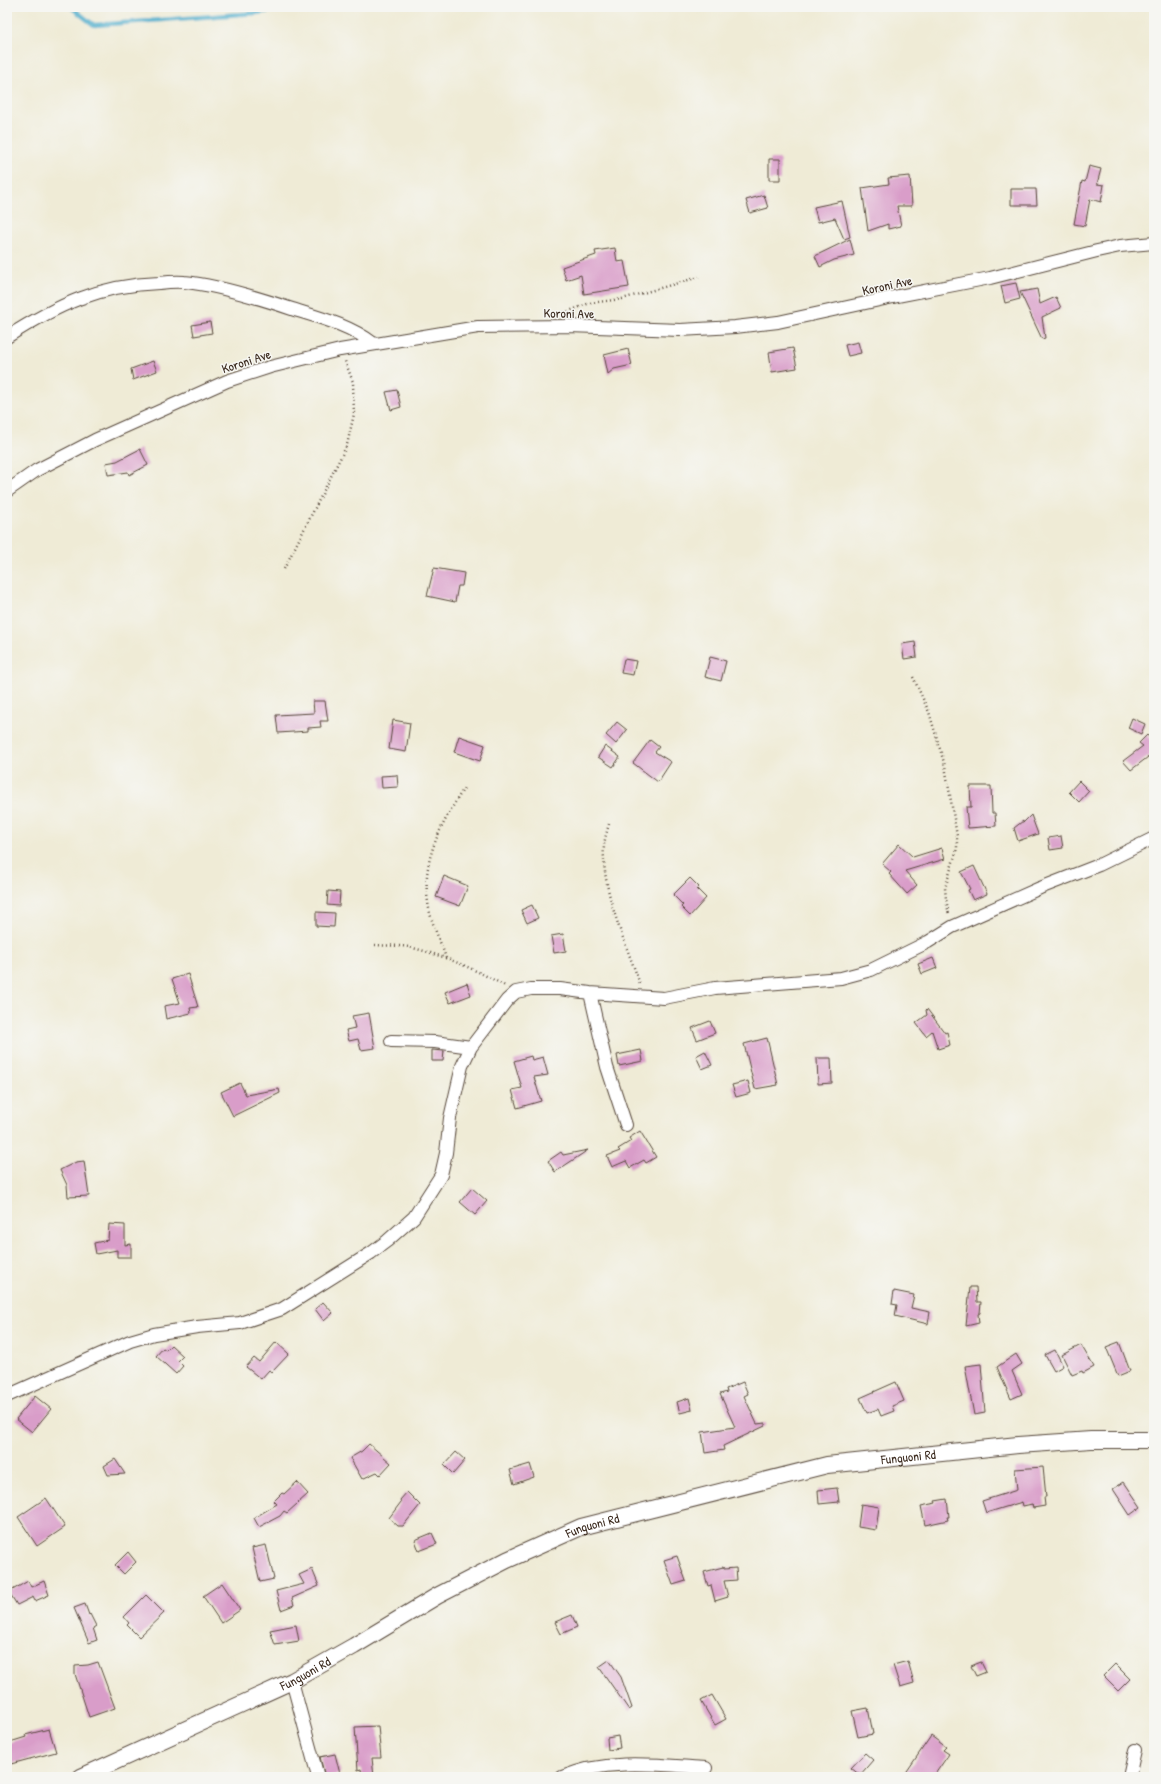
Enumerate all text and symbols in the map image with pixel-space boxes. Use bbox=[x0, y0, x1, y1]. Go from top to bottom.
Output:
street label: Koroni Ave bbox=[860, 271, 914, 299]
street label: Koroni Ave bbox=[543, 304, 595, 322]
street label: Koroni Ave bbox=[219, 345, 273, 377]
street label: Funguoni Rd bbox=[879, 1445, 937, 1468]
street label: Funguoni Rd bbox=[562, 1509, 621, 1542]
street label: Funguoni Rd bbox=[276, 1652, 334, 1695]

